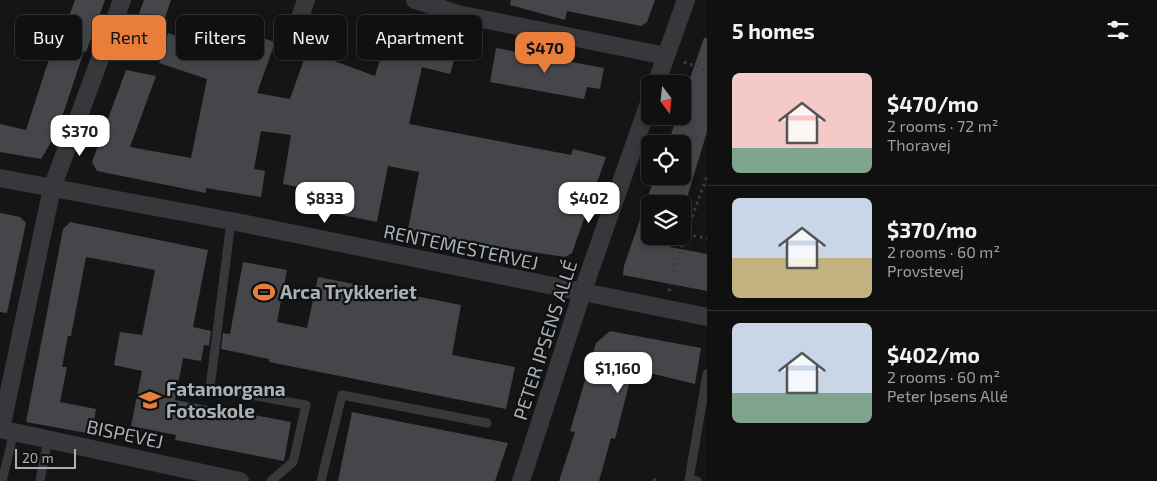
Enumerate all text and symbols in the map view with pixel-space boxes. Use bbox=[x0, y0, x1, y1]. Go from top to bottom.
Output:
chip: Buy bbox=[15, 15, 82, 60]
chip: Rent bbox=[92, 15, 166, 60]
chip: Filters bbox=[176, 15, 264, 60]
chip: New bbox=[274, 15, 347, 60]
chip: Apartment bbox=[357, 15, 482, 60]
icon: filters bbox=[1104, 16, 1132, 44]
text: 5 homes bbox=[732, 18, 815, 43]
pin: $470 bbox=[515, 32, 575, 74]
text: $470 bbox=[526, 38, 564, 57]
north arrow bbox=[641, 75, 691, 125]
map controls bbox=[641, 75, 691, 245]
text: $470/mo bbox=[887, 91, 979, 116]
icon: home bbox=[772, 93, 832, 153]
pin: $370 bbox=[50, 114, 110, 157]
text: 2 rooms · 72 m² bbox=[887, 116, 998, 135]
text: $370 bbox=[62, 121, 98, 140]
button: locate bbox=[641, 135, 691, 185]
text: Thoravej bbox=[887, 135, 951, 154]
pin: $833 bbox=[295, 182, 355, 224]
pin: $402 bbox=[559, 182, 619, 224]
text: $833 bbox=[306, 188, 344, 207]
text: $402 bbox=[570, 188, 608, 207]
button: layers bbox=[641, 195, 691, 245]
text: $370/mo bbox=[887, 217, 977, 242]
icon: home bbox=[772, 218, 832, 278]
street label: RENTEMESTERVEJ bbox=[382, 219, 540, 274]
text: 2 rooms · 60 m² bbox=[887, 242, 1000, 261]
street label: PETER IPSENS ALLÉ bbox=[508, 257, 581, 423]
text: Provstevej bbox=[887, 261, 964, 280]
sports icon: Arca Trykkeriet bbox=[251, 279, 277, 305]
place label: Arca Trykkeriet bbox=[280, 280, 417, 304]
text: $402/mo bbox=[887, 342, 980, 367]
icon: home bbox=[772, 343, 832, 403]
pin: $1,160 bbox=[577, 352, 659, 394]
text: $1,160 bbox=[595, 358, 641, 377]
text: 2 rooms · 60 m² bbox=[887, 367, 1000, 386]
place label: Fatamorgana Fotoskole bbox=[166, 377, 286, 422]
text: Peter Ipsens Allé bbox=[887, 386, 1008, 405]
school or university icon: Fatamorgana Fotoskole bbox=[137, 387, 163, 413]
street label: BISPEVEJ bbox=[85, 414, 166, 453]
scale bar bbox=[15, 446, 76, 469]
text: 20 m bbox=[22, 449, 54, 466]

